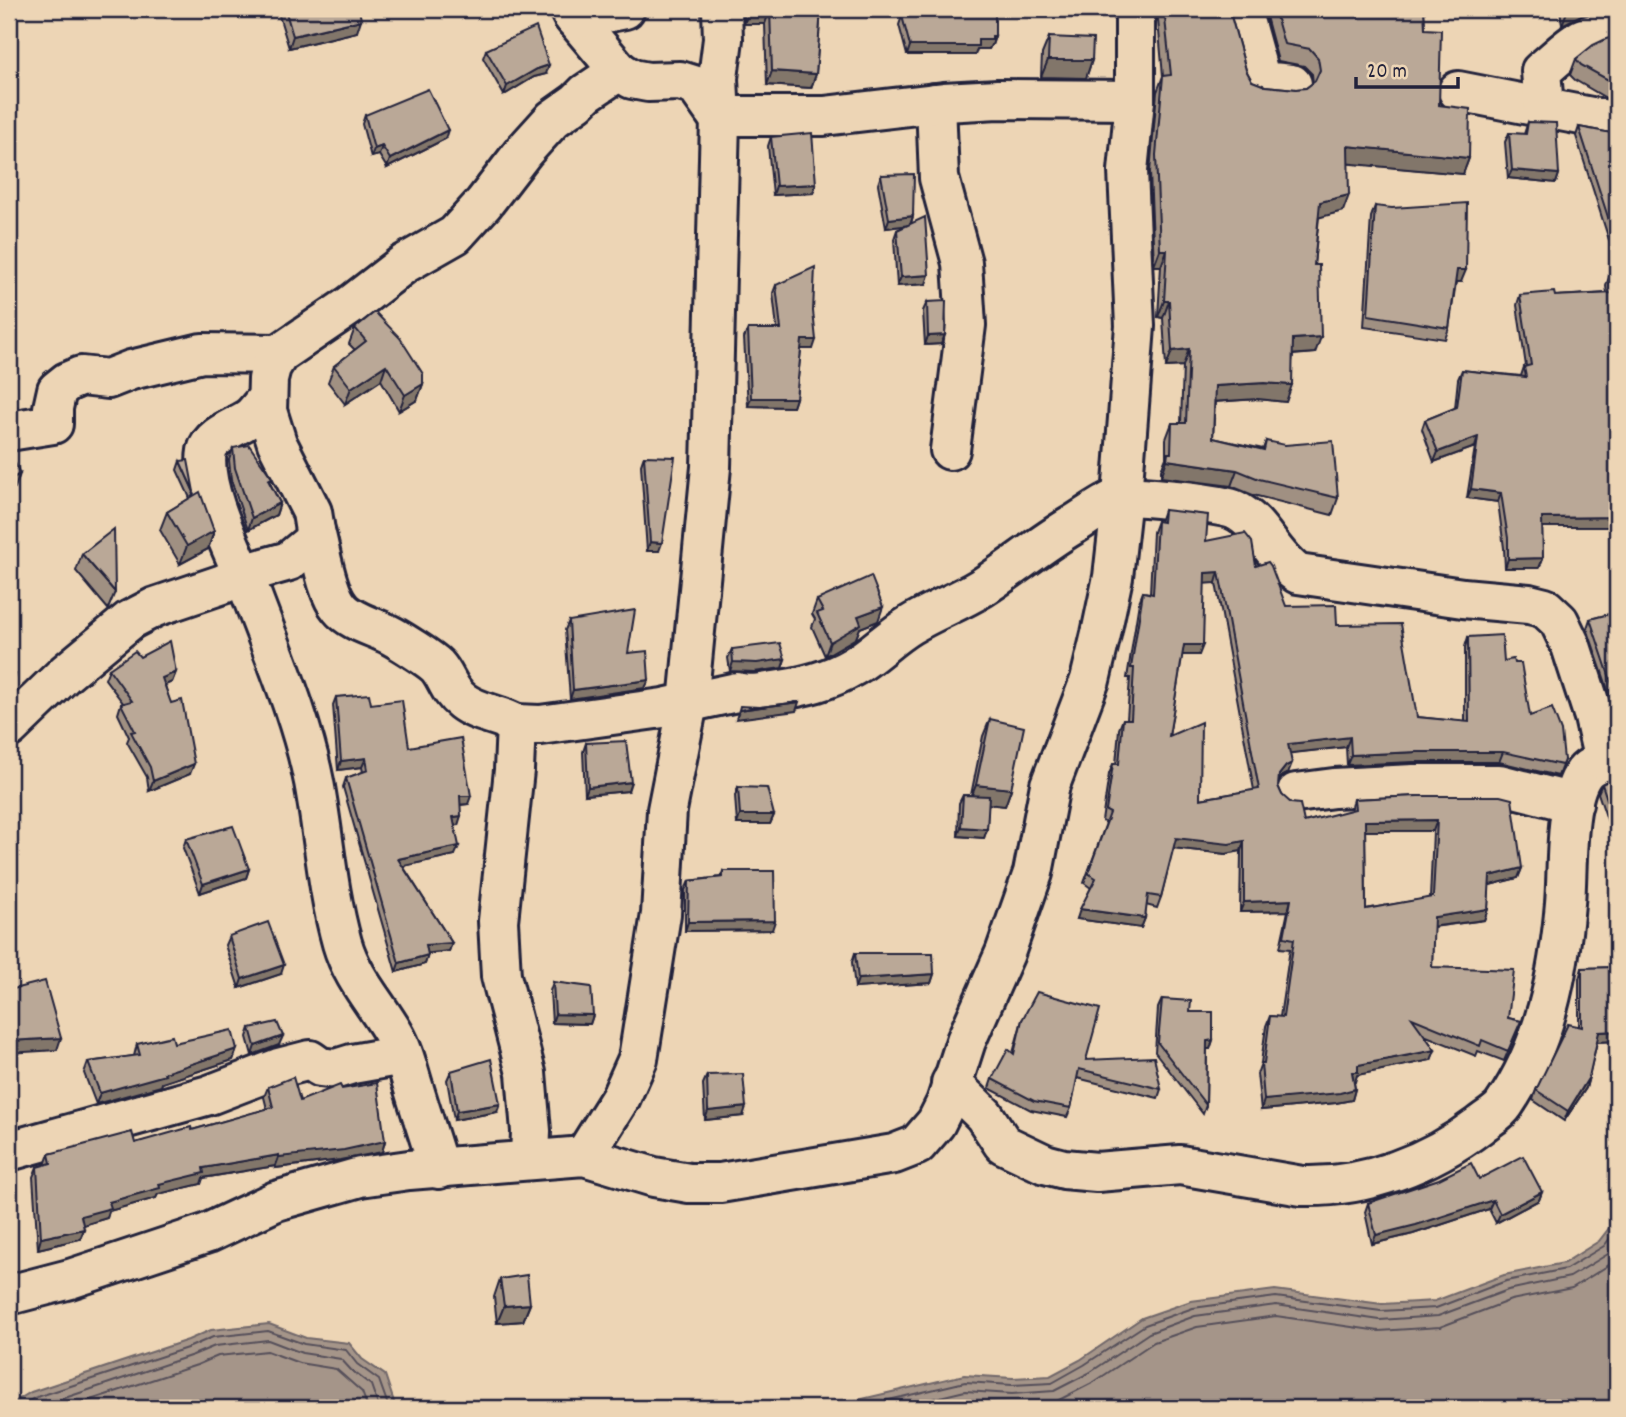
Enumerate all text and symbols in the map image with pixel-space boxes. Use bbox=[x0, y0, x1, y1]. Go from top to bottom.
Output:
scale bar bbox=[1356, 46, 1458, 90]
text: 20 m bbox=[1367, 58, 1407, 88]

